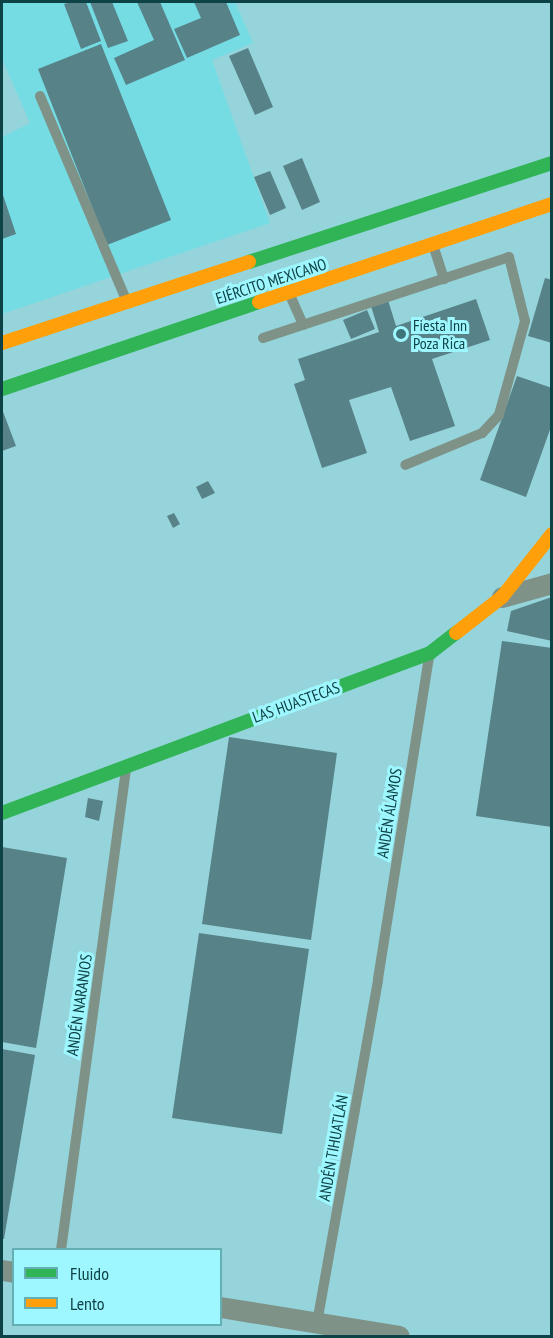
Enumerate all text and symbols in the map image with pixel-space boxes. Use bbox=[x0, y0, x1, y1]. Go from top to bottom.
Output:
street label: EJÉRCITO MEXICANO bbox=[213, 254, 329, 308]
place label: Fiesta Inn Poza Rica bbox=[413, 315, 467, 353]
marker: Fiesta Inn Poza Rica bbox=[394, 327, 408, 341]
street label: LAS HUASTECAS bbox=[250, 677, 342, 727]
street label: ANDÉN ÁLAMOS bbox=[372, 766, 406, 860]
street label: ANDÉN NARANJOS bbox=[62, 953, 96, 1057]
street label: ANDÉN TIHUATLÁN bbox=[314, 1093, 352, 1203]
legend bbox=[12, 1248, 222, 1326]
text: Fluido bbox=[70, 1262, 109, 1285]
text: Lento bbox=[70, 1292, 105, 1315]

